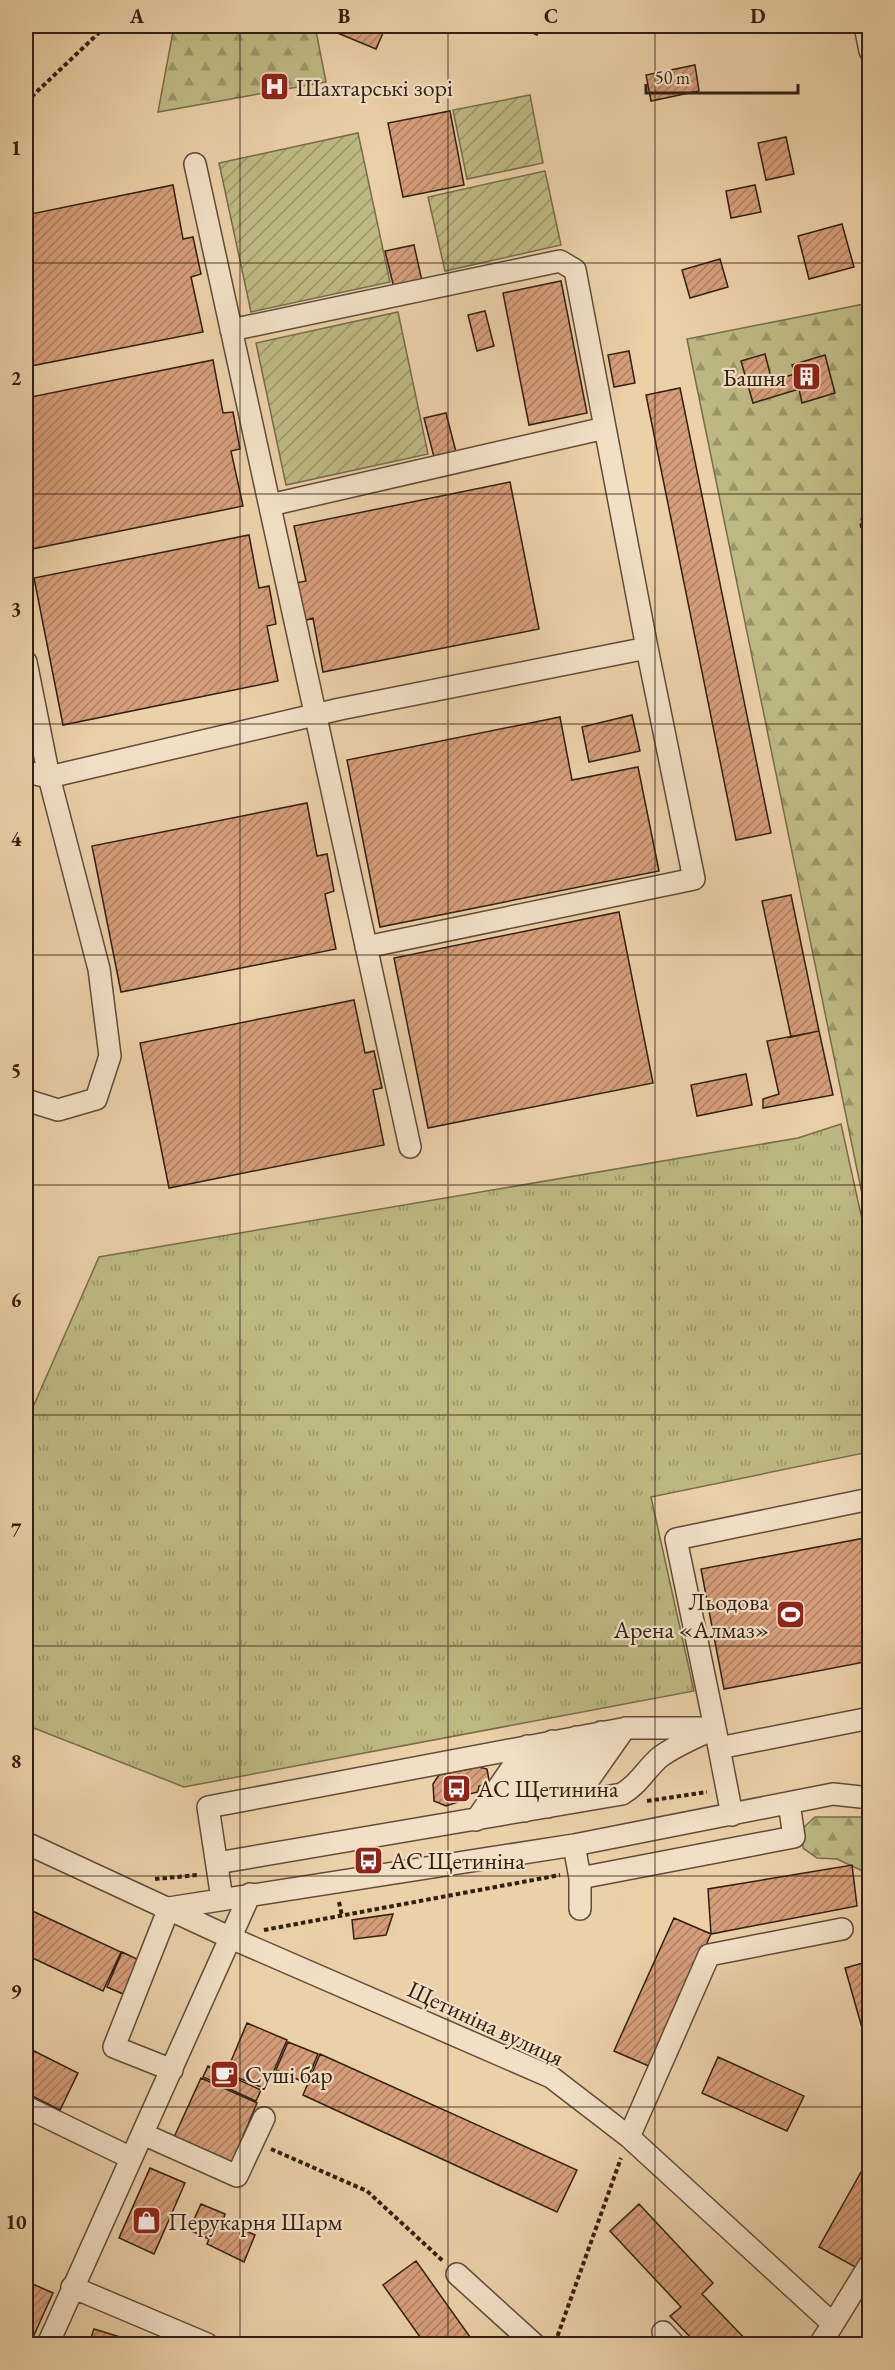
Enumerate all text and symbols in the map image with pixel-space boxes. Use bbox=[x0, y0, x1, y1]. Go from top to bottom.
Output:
text: A bbox=[129, 3, 145, 29]
text: B bbox=[338, 3, 350, 29]
text: C bbox=[544, 3, 558, 29]
text: D bbox=[750, 3, 766, 29]
scale bar bbox=[646, 57, 798, 95]
text: 50 m bbox=[655, 66, 690, 89]
hospital icon: Шахтарські зорі bbox=[259, 71, 291, 103]
place label: Шахтарські зорі bbox=[296, 72, 453, 103]
text: 1 bbox=[11, 135, 21, 161]
building icon: Башня bbox=[791, 361, 823, 393]
place label: Башня bbox=[722, 362, 786, 393]
text: 2 bbox=[11, 365, 22, 391]
text: 3 bbox=[11, 596, 21, 622]
text: 4 bbox=[11, 826, 22, 852]
text: 5 bbox=[11, 1057, 21, 1083]
text: 6 bbox=[11, 1287, 22, 1313]
text: 7 bbox=[11, 1517, 22, 1543]
place label: Льодова Арена «Алмаз» bbox=[612, 1586, 769, 1645]
sports icon: Льодова Арена «Алмаз» bbox=[774, 1599, 806, 1631]
text: 8 bbox=[11, 1748, 21, 1774]
bus stop icon: АС Щетинина bbox=[440, 1772, 472, 1804]
place label: АС Щетинина bbox=[476, 1773, 619, 1804]
bus stop icon: АС Щетиніна bbox=[353, 1844, 385, 1876]
place label: АС Щетиніна bbox=[389, 1845, 525, 1876]
street label: Щетиніна вулиця bbox=[403, 1973, 569, 2073]
text: 9 bbox=[11, 1978, 22, 2004]
cafe icon: Суші бар bbox=[208, 2058, 240, 2090]
place label: Суші бар bbox=[245, 2059, 333, 2090]
shop icon: Перукарня Шарм bbox=[131, 2205, 163, 2237]
place label: Перукарня Шарм bbox=[168, 2206, 342, 2237]
text: 10 bbox=[5, 2209, 27, 2235]

